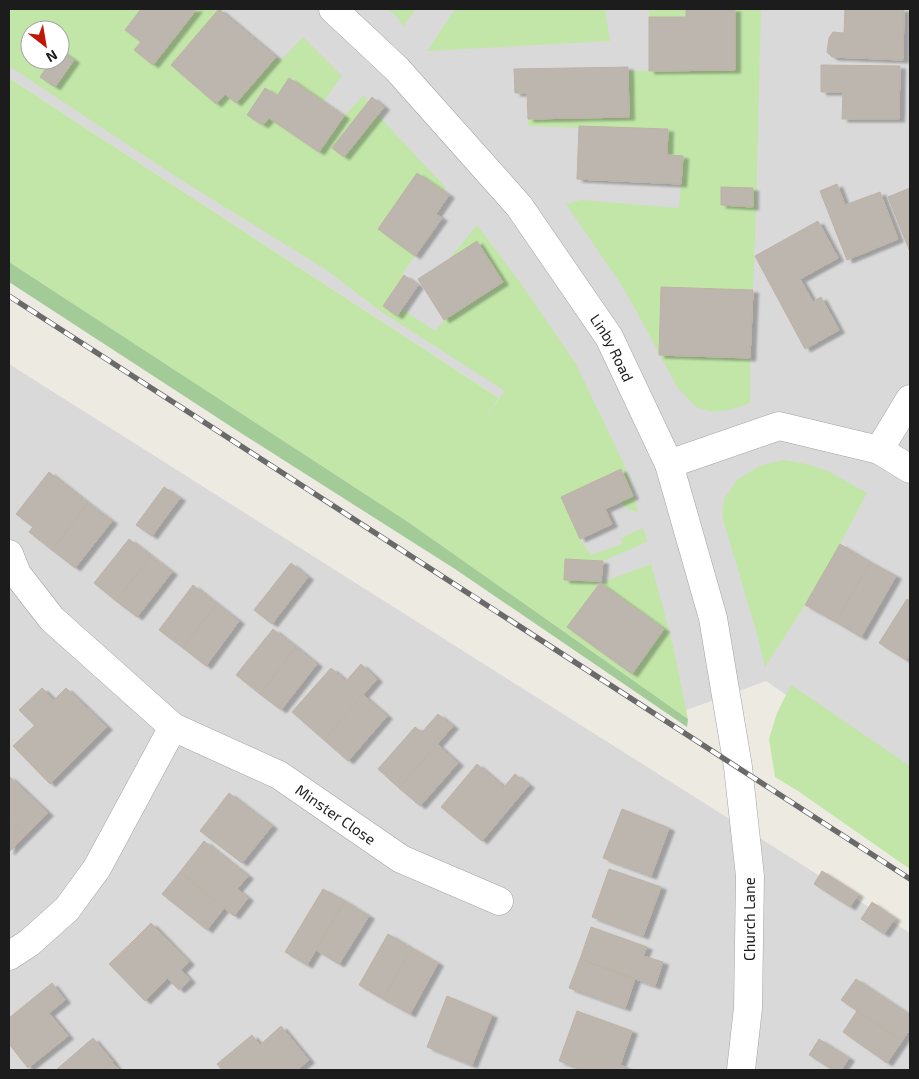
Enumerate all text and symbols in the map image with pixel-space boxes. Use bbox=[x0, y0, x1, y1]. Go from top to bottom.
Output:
north arrow bbox=[20, 20, 70, 70]
text: N bbox=[43, 47, 61, 66]
street label: Linby Road bbox=[587, 310, 638, 384]
street label: Minster Close bbox=[292, 780, 379, 848]
street label: Church Lane bbox=[740, 877, 758, 961]

